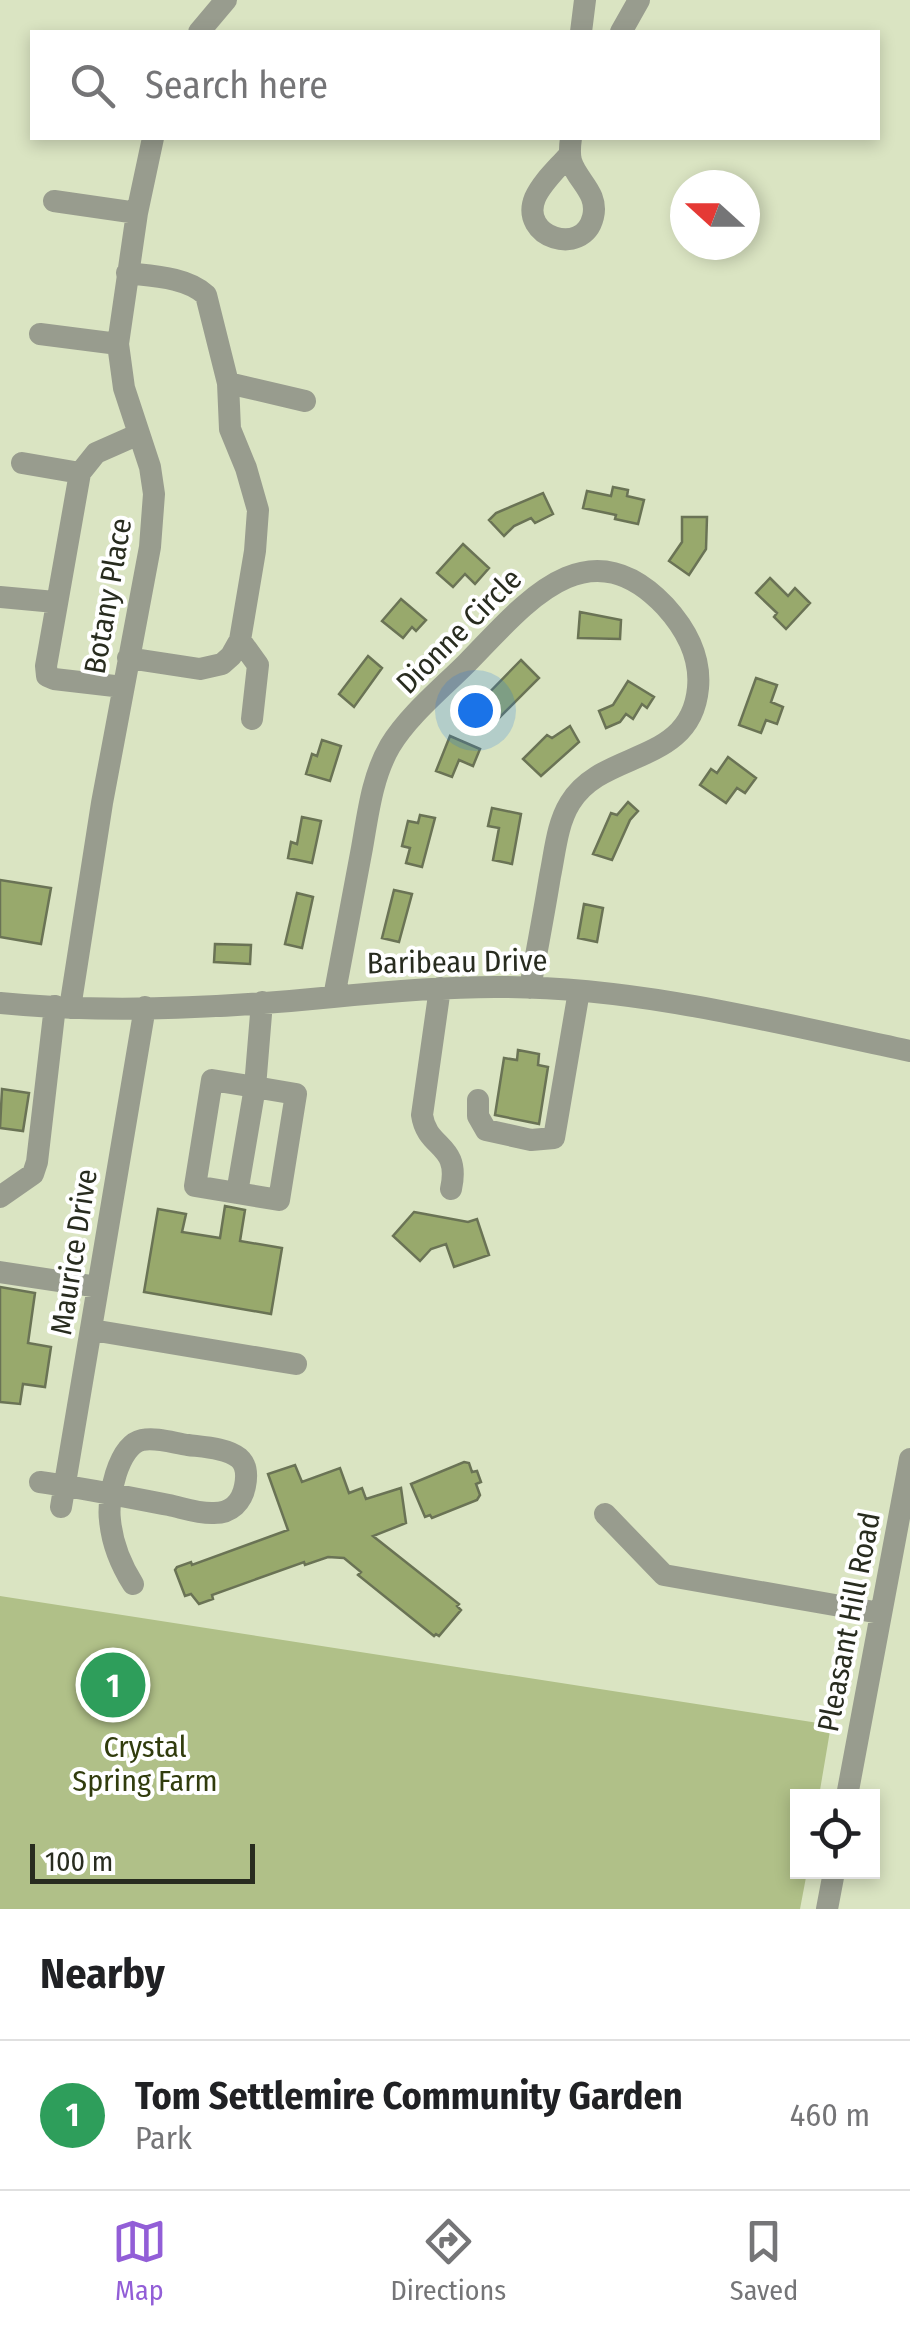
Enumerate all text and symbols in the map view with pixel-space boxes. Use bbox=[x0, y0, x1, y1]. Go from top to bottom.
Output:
search box bbox=[30, 30, 880, 140]
icon: search bbox=[65, 58, 120, 113]
text: Search here bbox=[145, 62, 328, 108]
north arrow bbox=[670, 170, 760, 260]
street label: Botany Place bbox=[77, 515, 139, 677]
street label: Dionne Circle bbox=[389, 561, 529, 701]
your location bbox=[450, 685, 501, 736]
street label: Baribeau Drive bbox=[366, 942, 548, 982]
street label: Maurice Drive bbox=[43, 1167, 105, 1337]
street label: Pleasant Hill Road bbox=[810, 1509, 888, 1735]
pin: 1 bbox=[80, 1648, 146, 1722]
park label: Crystal Spring Farm bbox=[72, 1729, 218, 1799]
map controls bbox=[790, 1789, 880, 1879]
button: locate bbox=[790, 1789, 880, 1879]
scale bar bbox=[30, 1839, 255, 1884]
text: 100 m bbox=[45, 1845, 113, 1878]
text: Nearby bbox=[40, 1949, 165, 1999]
text: Tom Settlemire Community Garden bbox=[135, 2073, 683, 2119]
text: 1 bbox=[66, 2096, 79, 2134]
text: 460 m bbox=[790, 2096, 870, 2134]
text: Park bbox=[135, 2119, 192, 2157]
tab: Map bbox=[112, 2214, 167, 2307]
tab: Directions bbox=[390, 2214, 506, 2307]
tab: Saved bbox=[730, 2214, 798, 2307]

